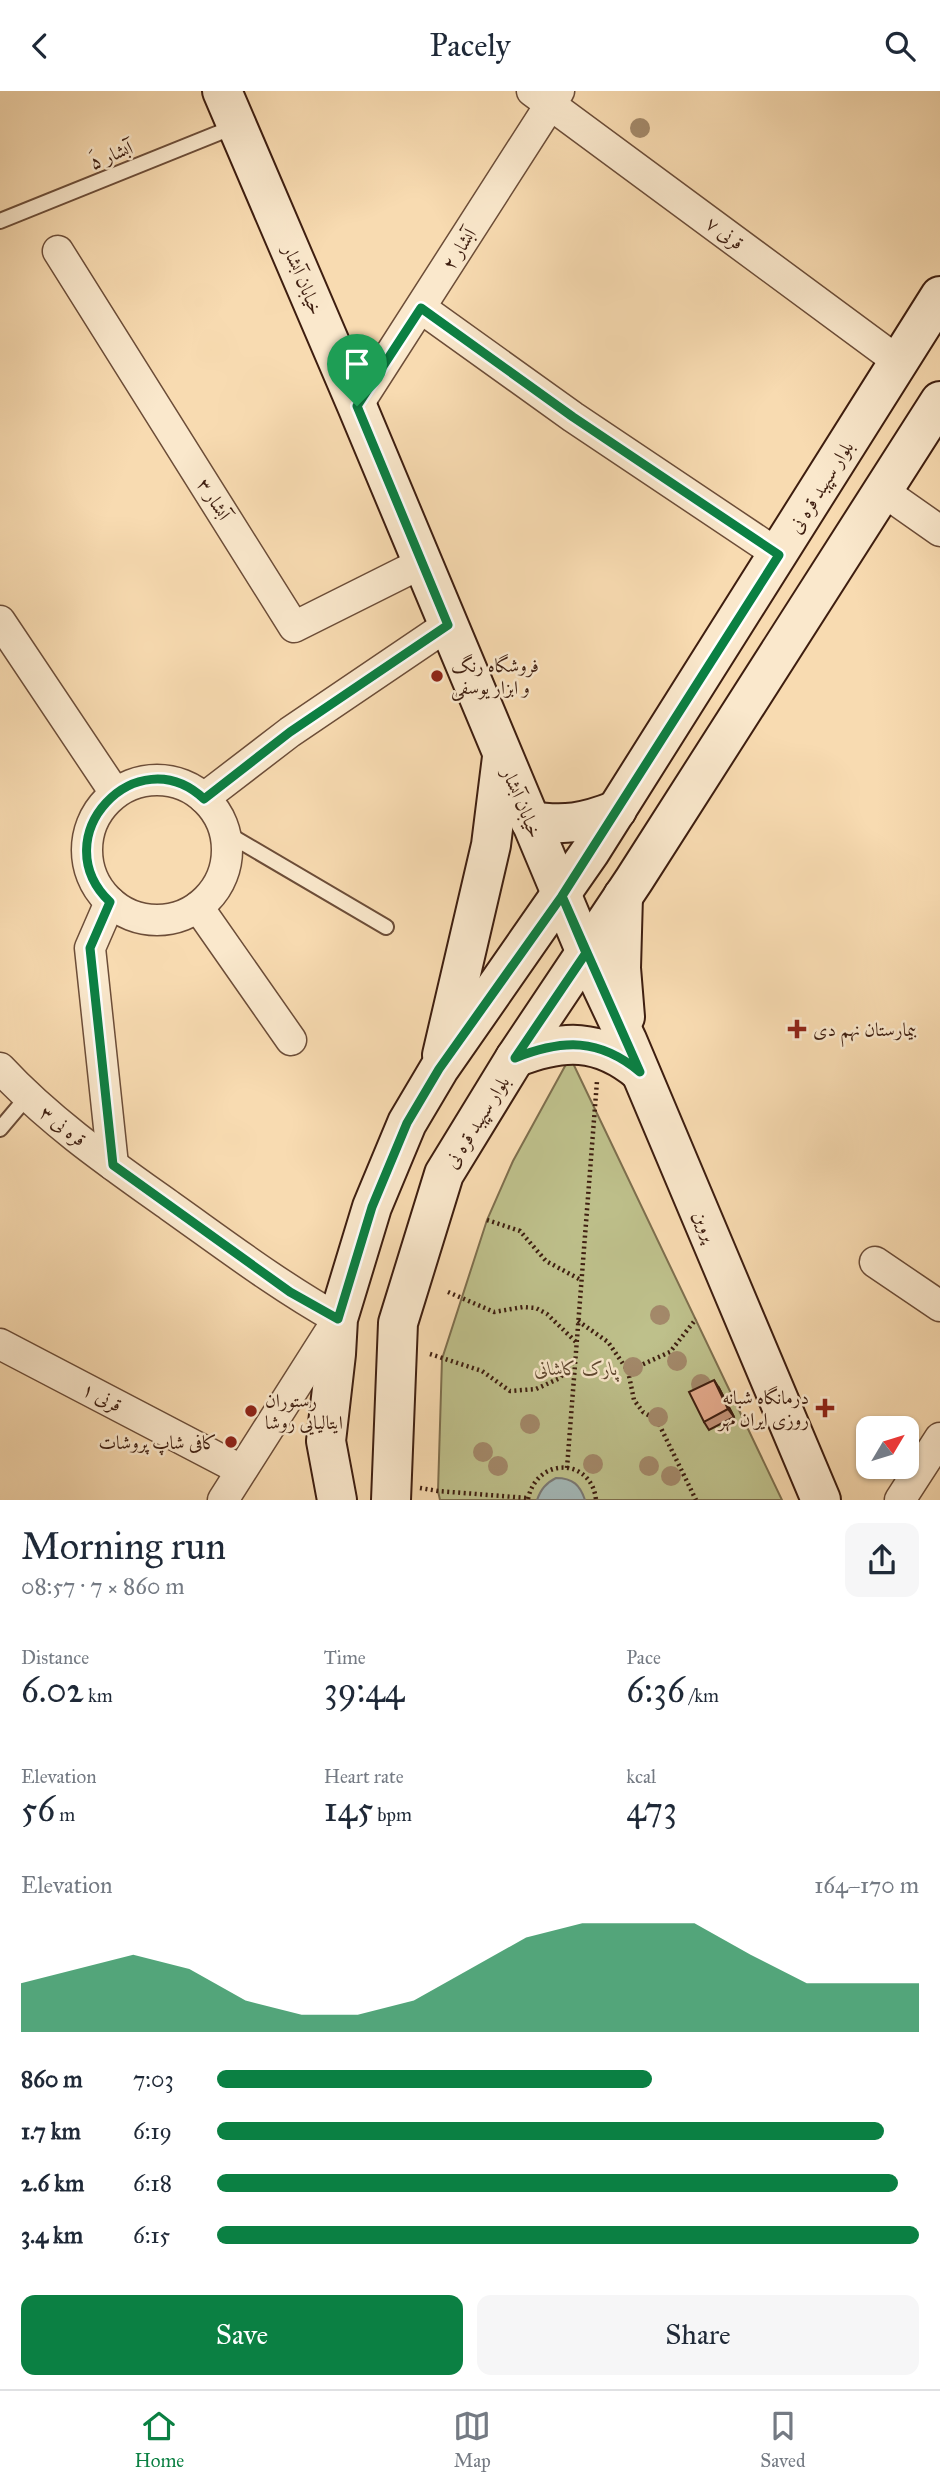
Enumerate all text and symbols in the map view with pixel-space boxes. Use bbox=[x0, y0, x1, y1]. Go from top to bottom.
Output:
text: Pacely bbox=[429, 26, 511, 65]
icon: back bbox=[21, 27, 59, 65]
icon: search bbox=[881, 27, 919, 65]
street label: َآبشار ۵ bbox=[85, 133, 138, 174]
street label: قرنی ۷ bbox=[701, 211, 748, 255]
street label: آبشار ۲ bbox=[437, 222, 482, 274]
street label: خیابان آبشار bbox=[277, 240, 328, 319]
pin bbox=[327, 334, 387, 406]
icon: arrive bbox=[338, 345, 376, 383]
street label: بلوار سپهبد قره نی bbox=[784, 437, 860, 539]
street label: آبشار ۳ bbox=[192, 474, 237, 526]
place label: فروشگاه رنگ و ابزار یوسفی bbox=[451, 653, 539, 701]
marker: فروشگاه رنگ و ابزار یوسفی bbox=[429, 668, 445, 684]
street label: خیابان آبشار bbox=[496, 763, 547, 842]
place label: بیمارستان نهم دی bbox=[813, 1018, 917, 1048]
marker: بیمارستان نهم دی bbox=[787, 1019, 807, 1039]
street label: بلوار سپهبد قره نی bbox=[440, 1072, 516, 1174]
street label: قره نی ۳ bbox=[35, 1101, 91, 1152]
street label: پروین bbox=[687, 1207, 722, 1247]
park label: پارک کاشانی bbox=[534, 1357, 619, 1382]
street label: قرنی ۱ bbox=[78, 1377, 126, 1418]
place label: درمانگاه شبانه روزی ایران مهر bbox=[717, 1385, 809, 1432]
place label: رستوران ایتالیایی روشا bbox=[265, 1389, 343, 1436]
marker: درمانگاه شبانه روزی ایران مهر bbox=[815, 1398, 835, 1418]
marker: رستوران ایتالیایی روشا bbox=[243, 1403, 259, 1419]
north arrow bbox=[856, 1416, 919, 1479]
map controls bbox=[856, 1416, 919, 1479]
place label: کافی شاپ پروشات bbox=[98, 1431, 217, 1456]
marker: کافی شاپ پروشات bbox=[223, 1434, 239, 1450]
text: Morning run bbox=[21, 1523, 226, 1569]
button: share bbox=[845, 1523, 919, 1597]
text: 08:57 · 7 × 860 m bbox=[21, 1572, 185, 1600]
text: Distance bbox=[21, 1646, 89, 1669]
text: Time bbox=[324, 1646, 366, 1669]
text: Pace bbox=[626, 1646, 661, 1669]
text: 6.02 bbox=[21, 1669, 84, 1712]
text: 39:44 bbox=[324, 1669, 404, 1712]
text: 6:36 bbox=[626, 1669, 685, 1712]
text: km bbox=[84, 1684, 113, 1707]
text: /km bbox=[685, 1684, 719, 1707]
text: Elevation bbox=[21, 1765, 96, 1788]
text: Heart rate bbox=[324, 1765, 404, 1788]
text: kcal bbox=[626, 1765, 656, 1788]
text: 56 bbox=[21, 1788, 55, 1831]
text: 145 bbox=[324, 1788, 373, 1831]
text: 473 bbox=[626, 1788, 677, 1831]
text: m bbox=[55, 1803, 75, 1826]
text: bpm bbox=[373, 1803, 412, 1826]
text: Elevation bbox=[21, 1871, 112, 1899]
text: 164–170 m bbox=[814, 1871, 919, 1899]
text: 860 m bbox=[21, 2065, 83, 2093]
text: 7:03 bbox=[133, 2065, 174, 2093]
text: 1.7 km bbox=[21, 2117, 81, 2145]
text: 6:19 bbox=[133, 2117, 172, 2145]
text: 2.6 km bbox=[21, 2169, 84, 2197]
text: 6:18 bbox=[133, 2169, 172, 2197]
text: 3.4 km bbox=[21, 2221, 83, 2249]
text: 6:15 bbox=[133, 2221, 170, 2249]
button: Save bbox=[21, 2295, 463, 2375]
button: Share bbox=[477, 2295, 919, 2375]
tab: Home bbox=[135, 2407, 184, 2472]
tab: Map bbox=[453, 2407, 491, 2472]
tab: Saved bbox=[760, 2407, 805, 2472]

